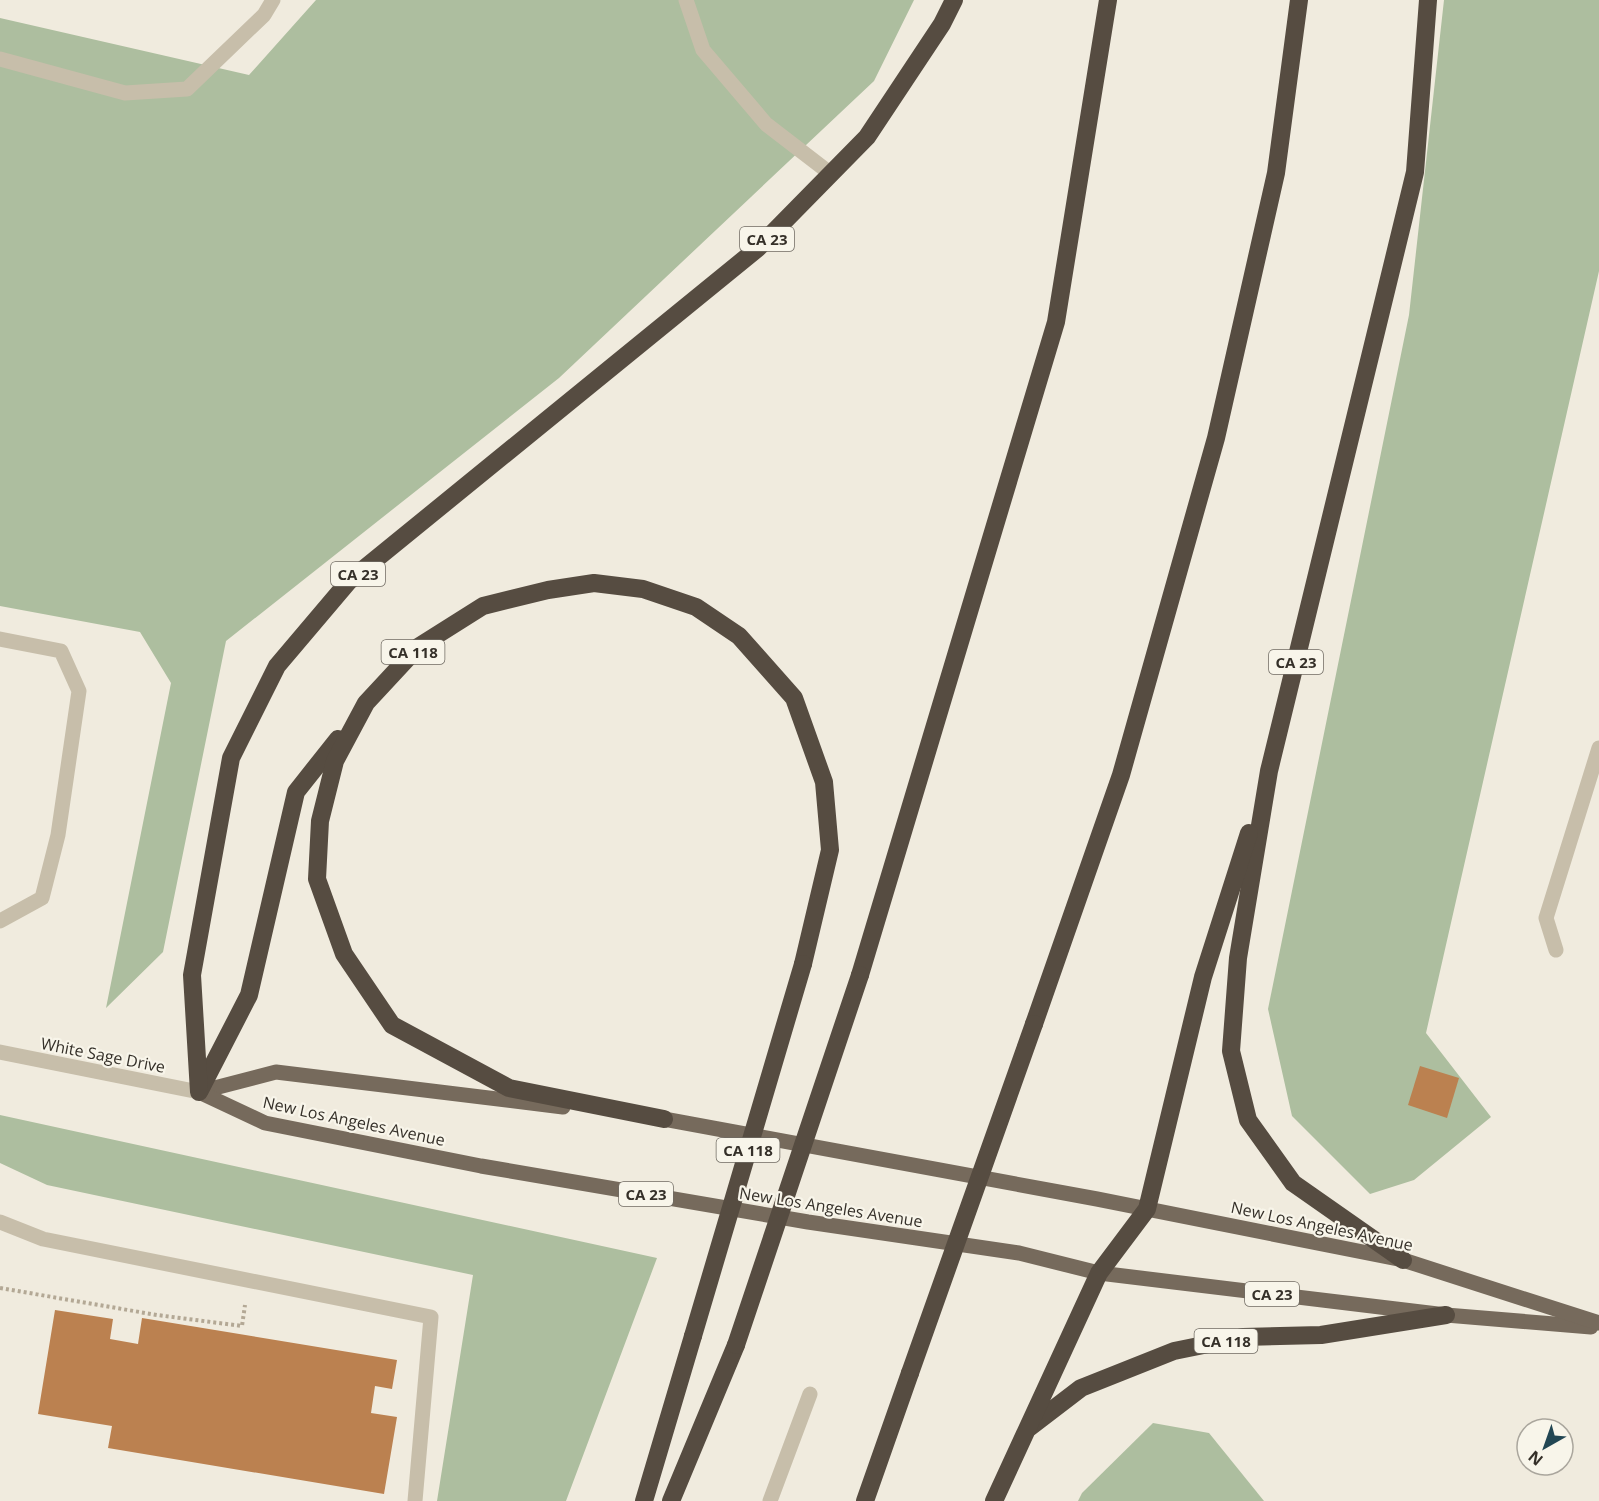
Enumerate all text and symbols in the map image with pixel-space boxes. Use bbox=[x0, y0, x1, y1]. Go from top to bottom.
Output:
road number: CA 23 bbox=[740, 227, 794, 251]
road number: CA 23 bbox=[331, 562, 385, 586]
road number: CA 118 bbox=[382, 640, 444, 664]
road number: CA 23 bbox=[1269, 650, 1323, 674]
street label: White Sage Drive bbox=[39, 1032, 167, 1078]
street label: New Los Angeles Avenue bbox=[261, 1091, 447, 1151]
road number: CA 118 bbox=[716, 1138, 780, 1162]
road number: CA 23 bbox=[619, 1182, 673, 1206]
street label: New Los Angeles Avenue bbox=[738, 1182, 924, 1232]
street label: New Los Angeles Avenue bbox=[1229, 1196, 1415, 1256]
road number: CA 23 bbox=[1245, 1282, 1299, 1306]
road number: CA 118 bbox=[1194, 1329, 1258, 1353]
north arrow bbox=[1515, 1417, 1575, 1477]
text: N bbox=[1523, 1446, 1547, 1471]

